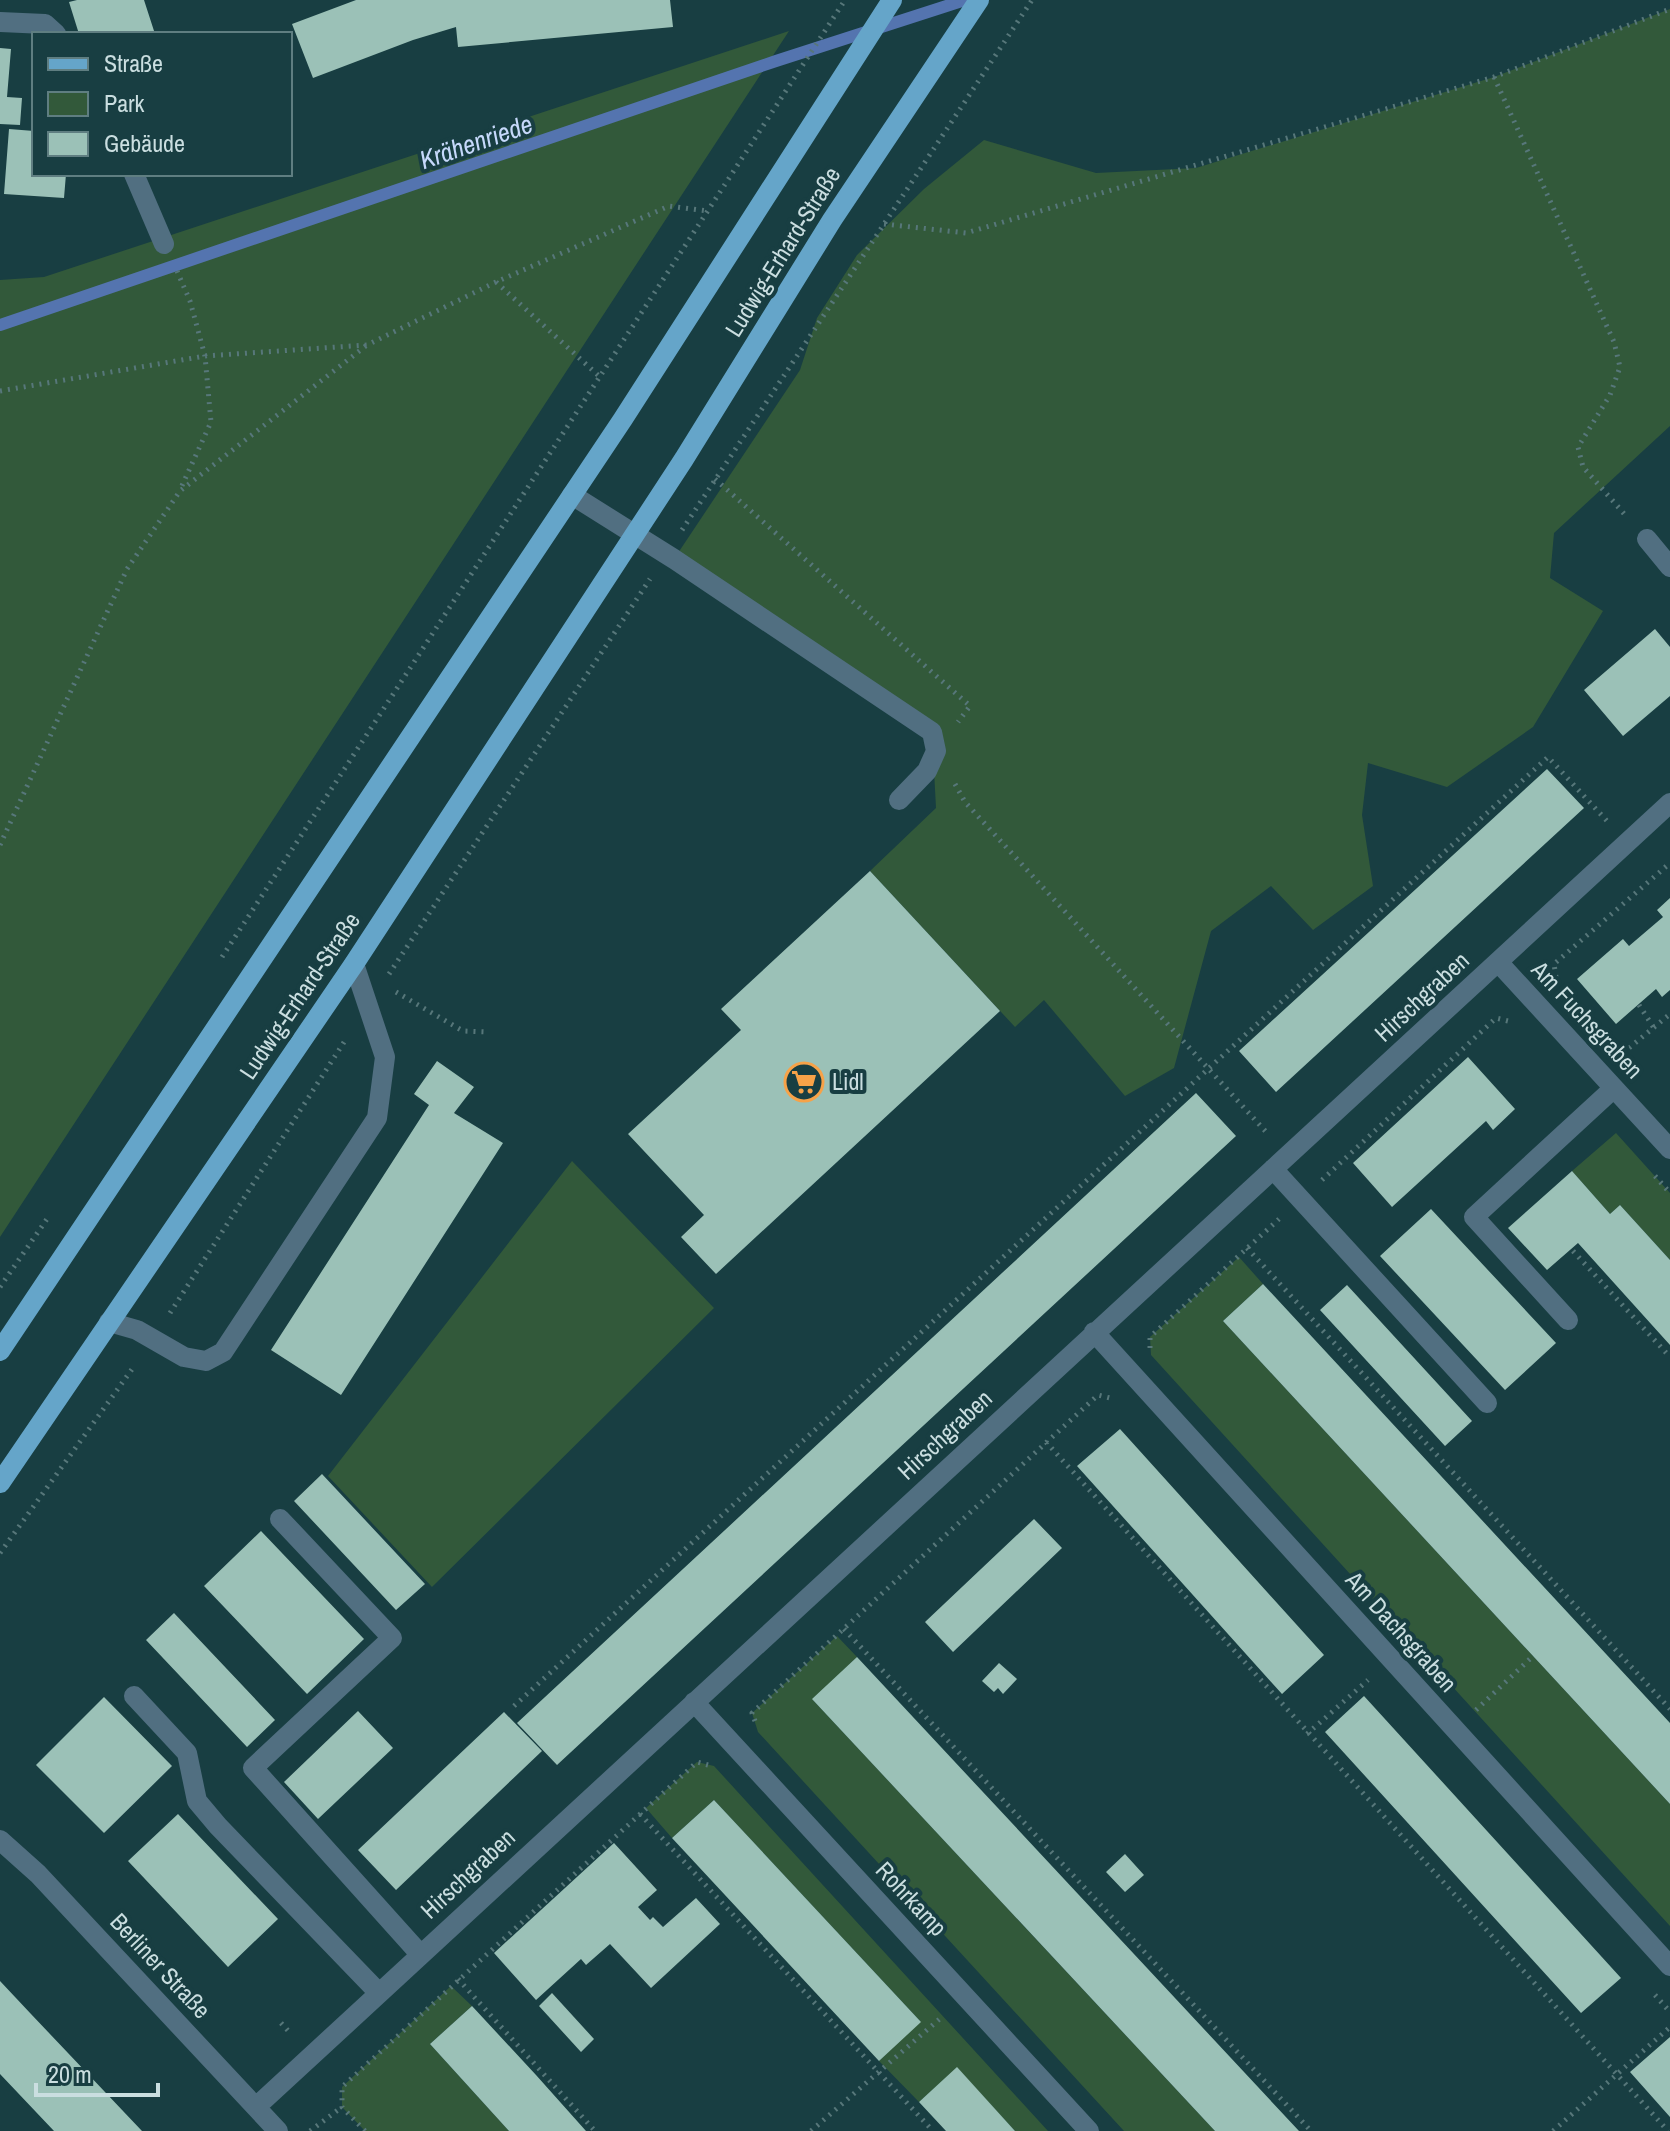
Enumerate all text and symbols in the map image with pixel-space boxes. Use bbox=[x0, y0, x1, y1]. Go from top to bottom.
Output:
legend bbox=[32, 32, 292, 176]
text: Straße bbox=[104, 47, 163, 79]
text: Park bbox=[104, 87, 145, 119]
water label: Krähenriede bbox=[415, 106, 537, 177]
text: Gebäude bbox=[104, 127, 185, 159]
street label: Ludwig-Erhard-Straße bbox=[717, 160, 847, 343]
street label: Ludwig-Erhard-Straße bbox=[231, 906, 367, 1085]
street label: Hirschgraben bbox=[1367, 944, 1475, 1048]
street label: Am Fuchsgraben bbox=[1524, 953, 1651, 1085]
supermarket icon: Lidl bbox=[783, 1061, 825, 1103]
place label: Lidl bbox=[832, 1065, 864, 1097]
street label: Hirschgraben bbox=[890, 1382, 998, 1486]
street label: Am Dachsgraben bbox=[1338, 1563, 1465, 1699]
street label: Hirschgraben bbox=[413, 1821, 521, 1925]
street label: Rohrkamp bbox=[869, 1854, 954, 1942]
street label: Berliner Straße bbox=[104, 1906, 218, 2025]
scale bar bbox=[36, 2047, 158, 2097]
text: 20 m bbox=[48, 2058, 92, 2090]

